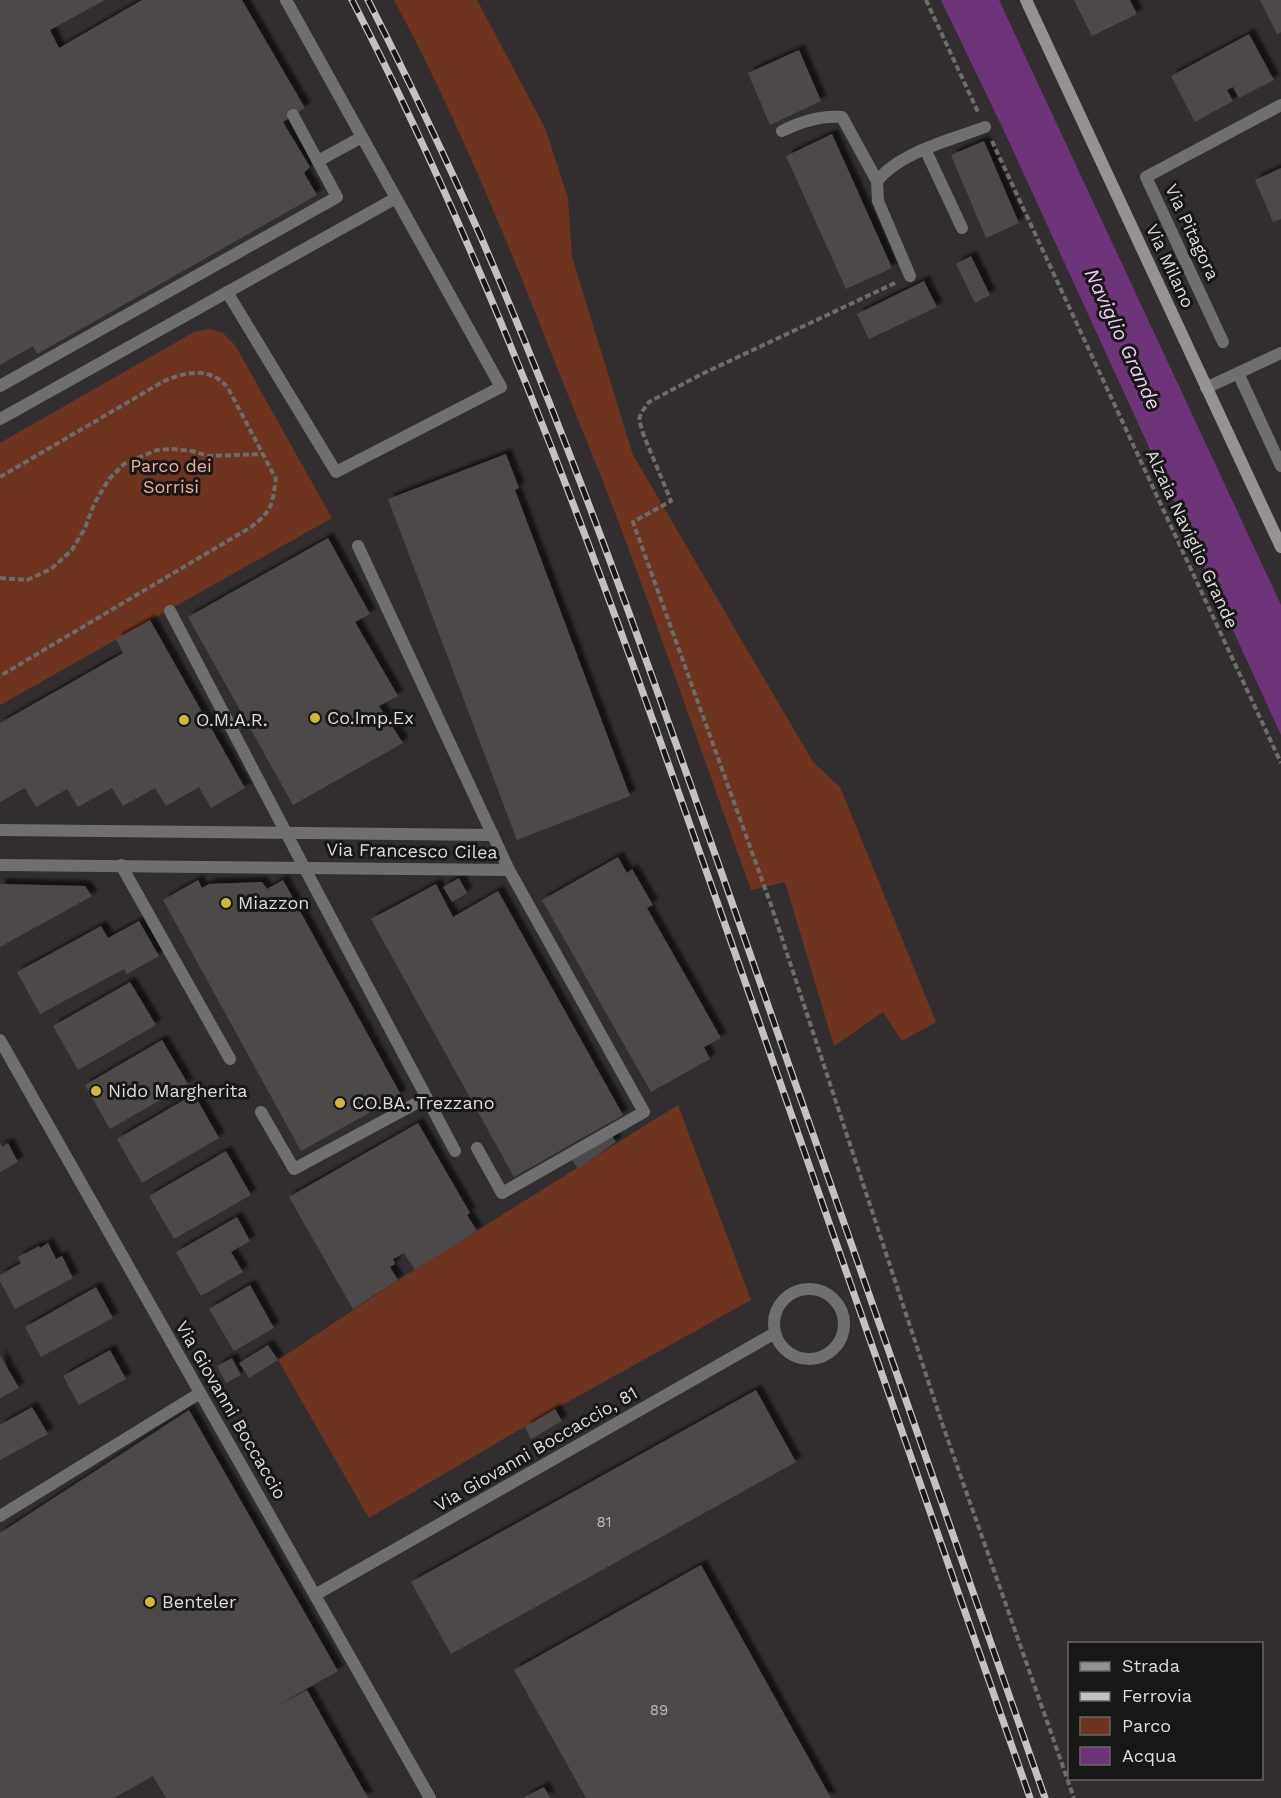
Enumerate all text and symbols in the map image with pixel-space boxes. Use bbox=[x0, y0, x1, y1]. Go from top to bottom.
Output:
street label: Via Pitagora bbox=[1161, 180, 1224, 283]
street label: Via Milano bbox=[1142, 220, 1199, 311]
water label: Naviglio Grande bbox=[1080, 265, 1166, 413]
street label: Alzaia Naviglio Grande bbox=[1142, 446, 1243, 632]
park label: Parco dei Sorrisi bbox=[130, 455, 212, 497]
place label: Co.Imp.Ex bbox=[327, 707, 414, 728]
place label: O.M.A.R. bbox=[196, 709, 268, 730]
marker: Co.Imp.Ex bbox=[308, 711, 322, 725]
marker: O.M.A.R. bbox=[177, 713, 191, 727]
street label: Via Francesco Cilea bbox=[326, 839, 498, 862]
place label: Miazzon bbox=[238, 892, 309, 913]
marker: Miazzon bbox=[219, 896, 233, 910]
place label: Nido Margherita bbox=[108, 1080, 248, 1101]
marker: Nido Margherita bbox=[89, 1084, 103, 1098]
place label: CO.BA. Trezzano bbox=[352, 1092, 495, 1113]
marker: CO.BA. Trezzano bbox=[333, 1096, 347, 1110]
street label: Via Giovanni Boccaccio bbox=[172, 1317, 291, 1503]
street label: Via Giovanni Boccaccio, 81 bbox=[431, 1382, 641, 1515]
house number: 81 bbox=[596, 1513, 612, 1531]
place label: Benteler bbox=[162, 1591, 236, 1612]
marker: Benteler bbox=[143, 1595, 157, 1609]
legend bbox=[1068, 1642, 1263, 1780]
text: Strada bbox=[1122, 1655, 1180, 1676]
text: Ferrovia bbox=[1122, 1685, 1192, 1706]
house number: 89 bbox=[650, 1701, 668, 1719]
text: Parco bbox=[1122, 1715, 1171, 1736]
text: Acqua bbox=[1122, 1745, 1176, 1766]

